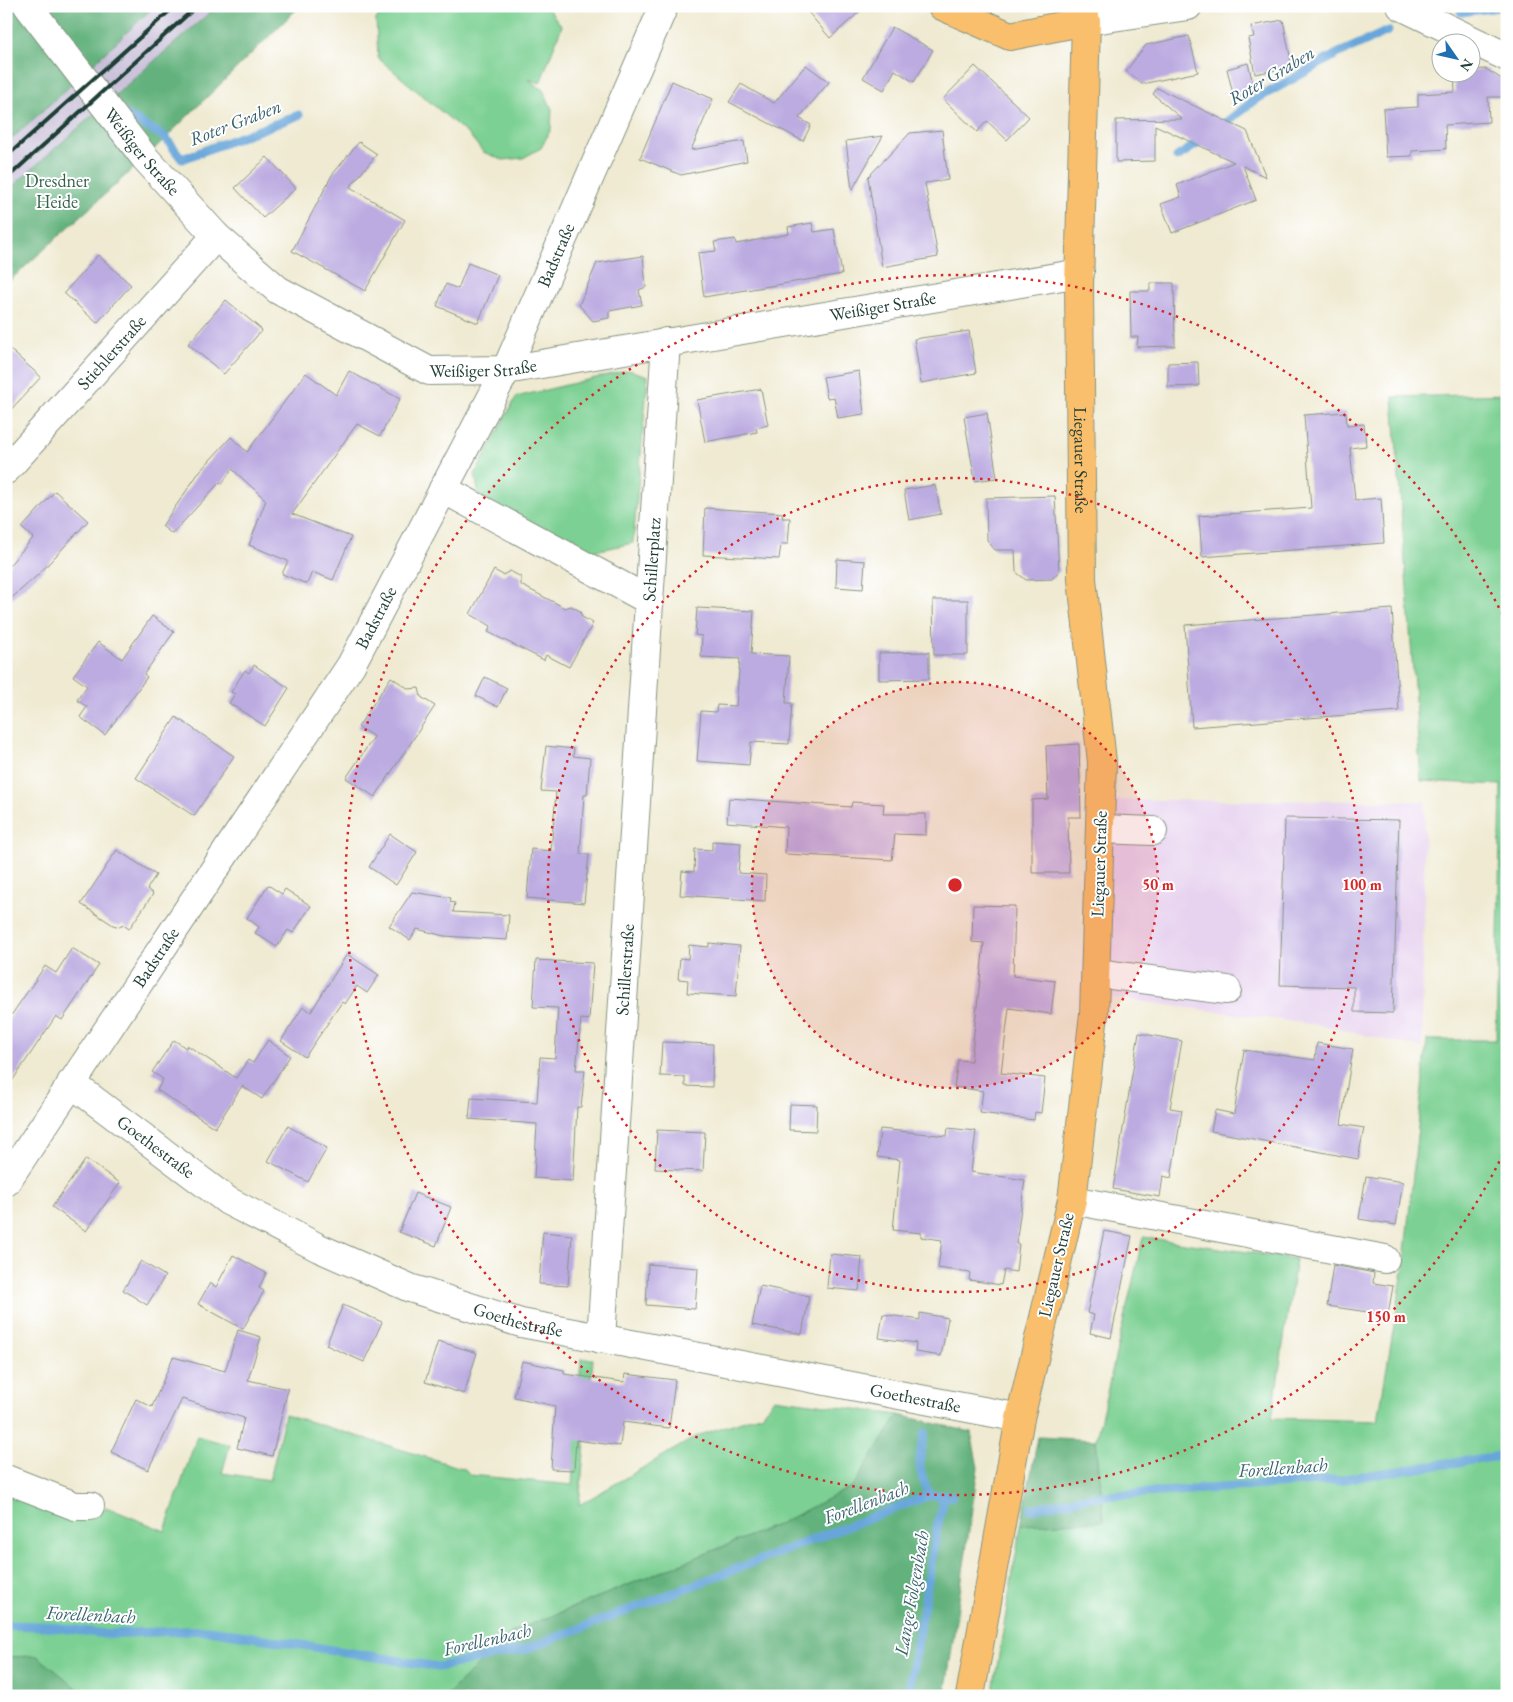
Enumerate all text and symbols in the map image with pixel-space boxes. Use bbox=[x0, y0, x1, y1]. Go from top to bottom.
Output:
north arrow bbox=[1430, 32, 1480, 82]
water label: Roter Graben bbox=[1223, 40, 1319, 111]
text: N bbox=[1456, 56, 1477, 76]
water label: Roter Graben bbox=[186, 93, 285, 151]
street label: Weißiger Straße bbox=[99, 103, 185, 200]
park label: Dresdner Heide bbox=[25, 169, 89, 213]
street label: Badstraße bbox=[531, 219, 579, 291]
street label: Weißiger Straße bbox=[828, 286, 938, 326]
street label: Stiehlerstraße bbox=[72, 310, 151, 394]
street label: Weißiger Straße bbox=[429, 353, 538, 382]
street label: Liegauer Straße bbox=[1069, 407, 1093, 513]
street label: Schillerplatz bbox=[637, 517, 666, 602]
street label: Badstraße bbox=[350, 582, 401, 653]
street label: Liegauer Straße bbox=[1085, 810, 1112, 918]
text: 50 m bbox=[1142, 875, 1174, 894]
text: 100 m bbox=[1342, 875, 1382, 894]
centre of rings bbox=[946, 876, 964, 894]
street label: Badstraße bbox=[127, 923, 184, 992]
street label: Schillerstraße bbox=[610, 923, 639, 1016]
street label: Goethestraße bbox=[112, 1110, 200, 1183]
street label: Liegauer Straße bbox=[1032, 1210, 1079, 1319]
street label: Goethestraße bbox=[470, 1297, 565, 1342]
text: 150 m bbox=[1366, 1307, 1406, 1326]
street label: Goethestraße bbox=[868, 1378, 963, 1417]
water label: Forellenbach bbox=[1237, 1452, 1329, 1483]
water label: Forellenbach bbox=[819, 1475, 912, 1531]
water label: Lange Folgenbach bbox=[888, 1528, 935, 1659]
water label: Forellenbach bbox=[45, 1600, 136, 1629]
water label: Forellenbach bbox=[440, 1617, 534, 1662]

